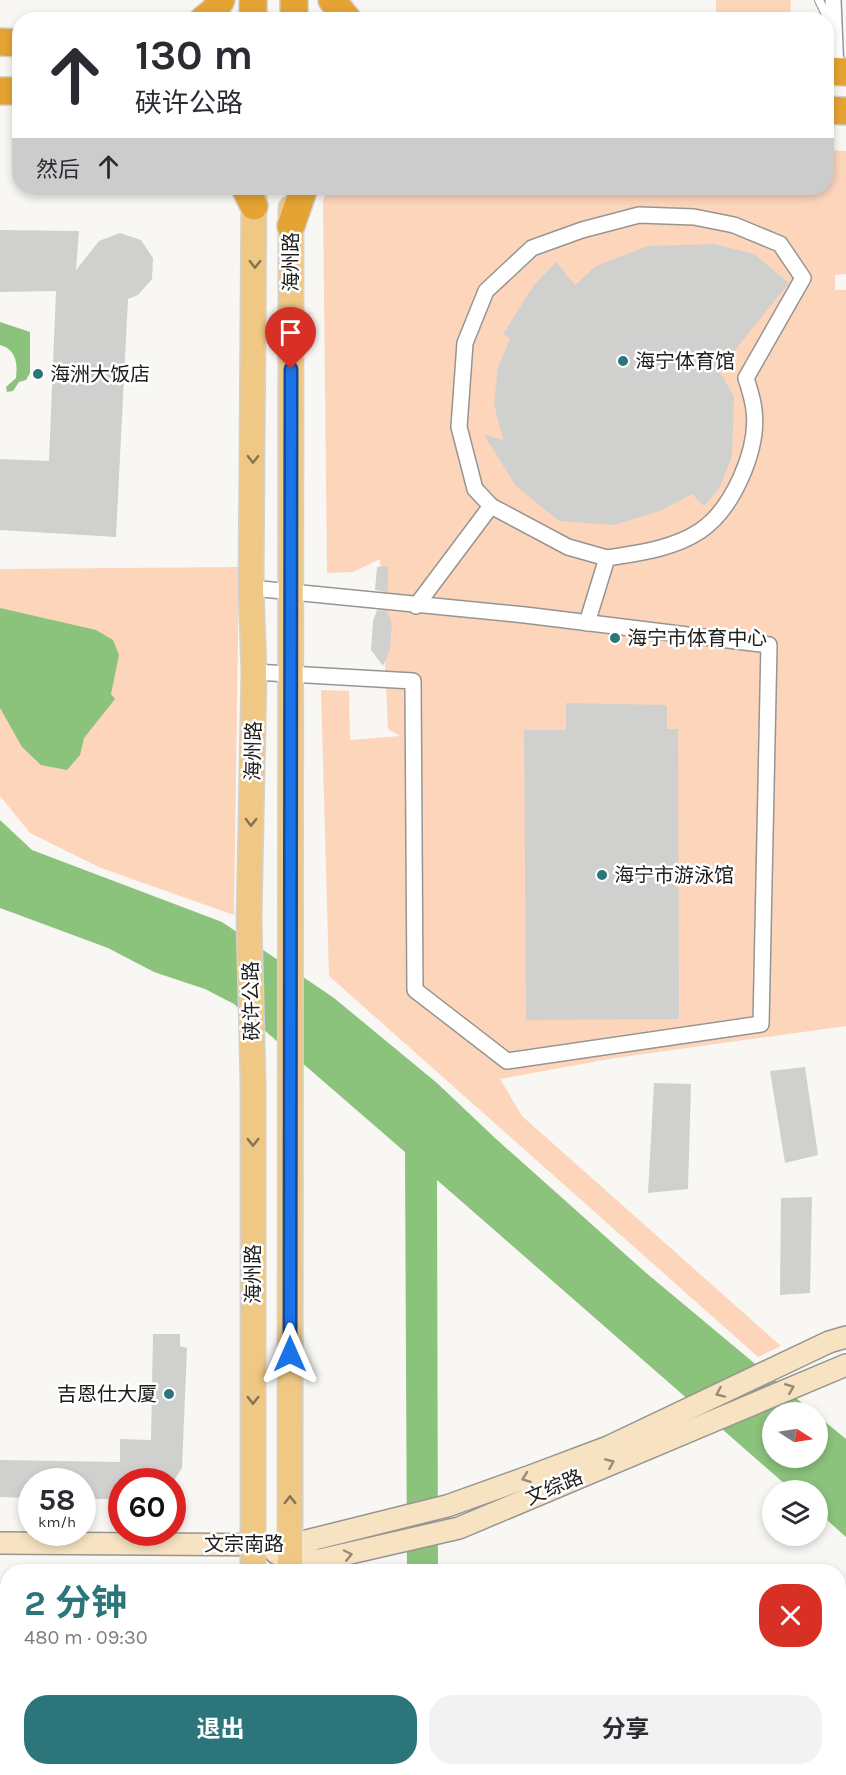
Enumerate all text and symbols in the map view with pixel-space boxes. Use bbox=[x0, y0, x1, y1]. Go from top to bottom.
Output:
text: 130 m bbox=[135, 30, 253, 80]
icon: ahead bbox=[36, 36, 114, 114]
text: 硖许公路 bbox=[135, 87, 243, 119]
icon: ahead bbox=[92, 150, 125, 183]
text: 然后 bbox=[36, 157, 80, 183]
street label: 海州路 bbox=[280, 232, 303, 292]
one-way arrow bbox=[248, 260, 261, 269]
pin bbox=[265, 307, 316, 369]
icon: arrive bbox=[274, 316, 307, 349]
place label: 海宁体育馆 bbox=[635, 350, 735, 373]
marker: 海宁体育馆 bbox=[616, 354, 630, 368]
place label: 海洲大饭店 bbox=[50, 363, 150, 386]
marker: 海洲大饭店 bbox=[31, 367, 45, 381]
one-way arrow bbox=[246, 455, 259, 464]
place label: 海宁市体育中心 bbox=[627, 627, 767, 650]
marker: 海宁市体育中心 bbox=[608, 631, 622, 645]
street label: 海州路 bbox=[241, 721, 266, 781]
one-way arrow bbox=[245, 818, 257, 827]
place label: 海宁市游泳馆 bbox=[614, 864, 734, 887]
marker: 海宁市游泳馆 bbox=[595, 868, 609, 882]
street label: 硖许公路 bbox=[239, 961, 264, 1041]
one-way arrow bbox=[247, 1137, 259, 1146]
street label: 海州路 bbox=[242, 1244, 265, 1304]
position arrow bbox=[258, 1322, 322, 1386]
place label: 吉恩仕大厦 bbox=[57, 1383, 157, 1406]
one-way arrow bbox=[784, 1383, 795, 1395]
one-way arrow bbox=[715, 1385, 726, 1397]
marker: 吉恩仕大厦 bbox=[162, 1387, 176, 1401]
one-way arrow bbox=[247, 1395, 259, 1404]
north arrow bbox=[762, 1402, 828, 1468]
map controls bbox=[762, 1402, 828, 1546]
one-way arrow bbox=[604, 1458, 615, 1470]
street label: 文综路 bbox=[522, 1465, 586, 1510]
speed limit sign: 60 bbox=[108, 1468, 186, 1546]
one-way arrow bbox=[522, 1470, 532, 1483]
button: layers bbox=[762, 1480, 828, 1546]
text: 58 bbox=[39, 1482, 75, 1518]
one-way arrow bbox=[284, 1496, 296, 1505]
text: km/h bbox=[38, 1513, 76, 1531]
street label: 文宗南路 bbox=[204, 1533, 284, 1556]
one-way arrow bbox=[343, 1549, 353, 1562]
text: 2 分钟 bbox=[24, 1582, 127, 1624]
button: close bbox=[759, 1584, 822, 1647]
text: 480 m · 09:30 bbox=[24, 1626, 148, 1649]
button: 退出 bbox=[24, 1695, 417, 1764]
button: 分享 bbox=[429, 1695, 822, 1764]

